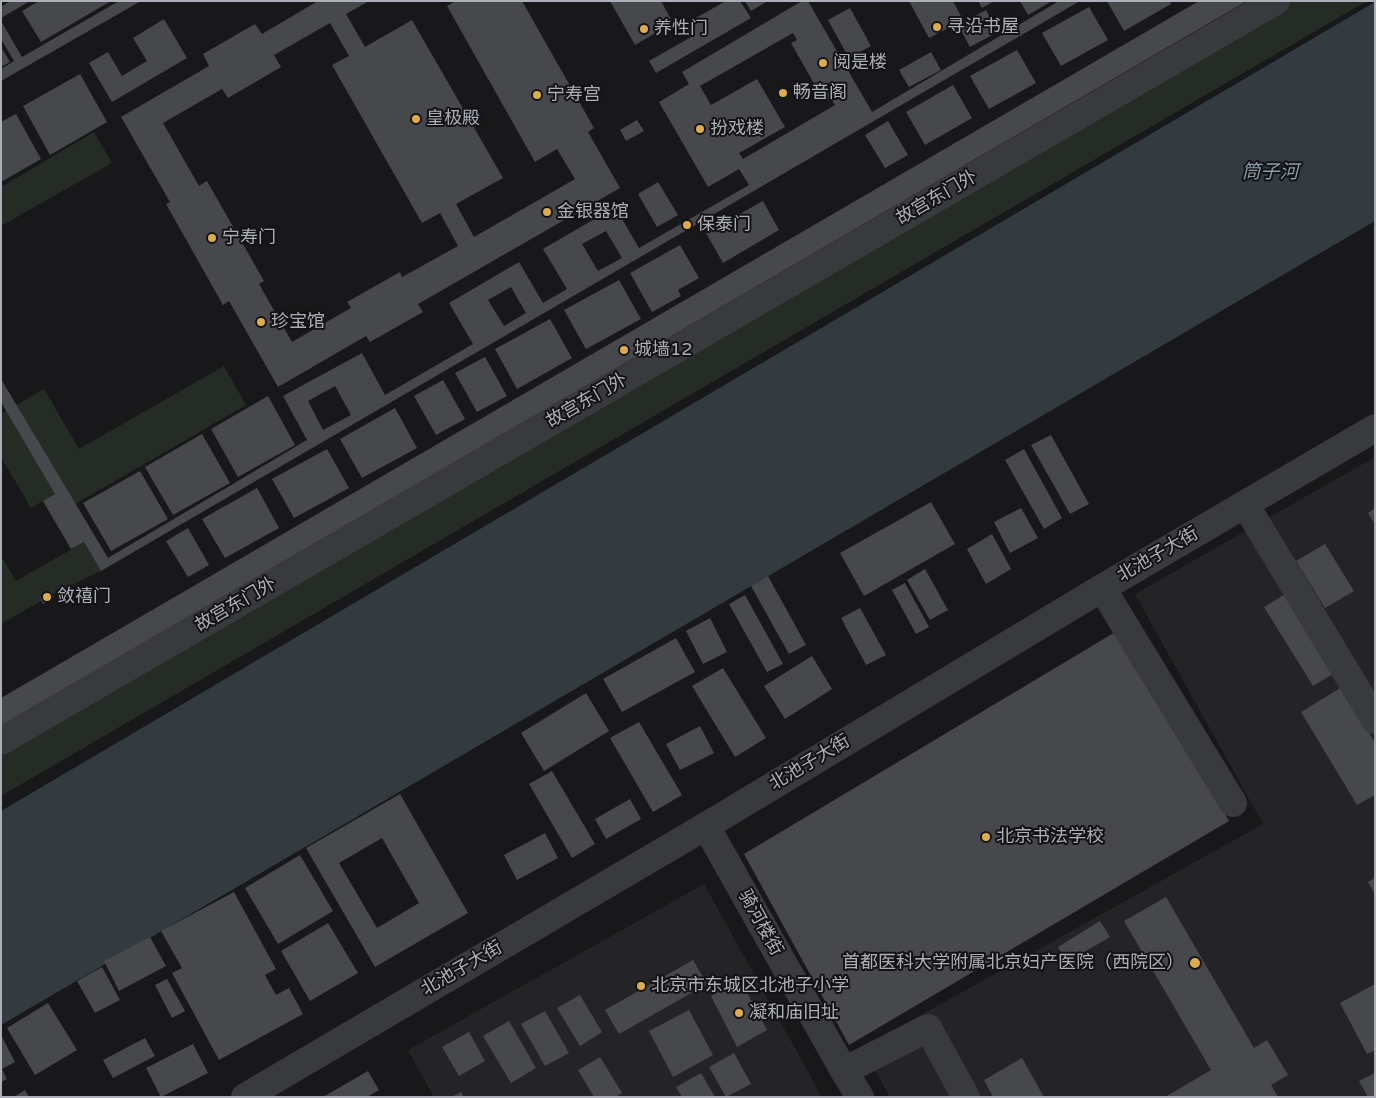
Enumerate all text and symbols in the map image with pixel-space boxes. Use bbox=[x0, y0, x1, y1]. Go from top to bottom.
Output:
place label: 寻沿书屋 bbox=[947, 16, 1019, 38]
place label: 养性门 bbox=[654, 18, 708, 40]
marker: 寻沿书屋 bbox=[931, 21, 943, 33]
marker: 养性门 bbox=[638, 23, 650, 35]
place label: 阅是楼 bbox=[833, 52, 887, 74]
marker: 阅是楼 bbox=[817, 57, 829, 69]
place label: 畅音阁 bbox=[793, 82, 847, 104]
place label: 宁寿宫 bbox=[547, 84, 601, 106]
marker: 畅音阁 bbox=[777, 87, 789, 99]
marker: 宁寿宫 bbox=[531, 89, 543, 101]
place label: 皇极殿 bbox=[426, 108, 480, 130]
marker: 皇极殿 bbox=[410, 113, 422, 125]
place label: 扮戏楼 bbox=[710, 118, 764, 140]
marker: 扮戏楼 bbox=[694, 123, 706, 135]
water label: 筒子河 bbox=[1242, 162, 1298, 184]
street label: 故宫东门外 bbox=[893, 166, 981, 230]
place label: 金银器馆 bbox=[557, 201, 629, 223]
marker: 金银器馆 bbox=[541, 206, 553, 218]
place label: 保泰门 bbox=[697, 214, 751, 236]
marker: 保泰门 bbox=[681, 219, 693, 231]
place label: 宁寿门 bbox=[222, 227, 276, 249]
marker: 宁寿门 bbox=[206, 232, 218, 244]
place label: 珍宝馆 bbox=[271, 311, 325, 333]
marker: 珍宝馆 bbox=[255, 316, 267, 328]
place label: 城墙12 bbox=[634, 339, 693, 361]
marker: 城墙12 bbox=[618, 344, 630, 356]
street label: 故宫东门外 bbox=[543, 369, 631, 433]
street label: 北池子大街 bbox=[1114, 523, 1202, 587]
street label: 故宫东门外 bbox=[192, 573, 280, 637]
place label: 敛禧门 bbox=[57, 586, 111, 608]
marker: 敛禧门 bbox=[41, 591, 53, 603]
street label: 北池子大街 bbox=[766, 731, 854, 795]
place label: 北京书法学校 bbox=[996, 826, 1104, 848]
marker: 北京书法学校 bbox=[980, 831, 992, 843]
street label: 骑河楼街 bbox=[733, 886, 787, 960]
street label: 北池子大街 bbox=[418, 937, 506, 1001]
place label: 首都医科大学附属北京妇产医院（西院区） bbox=[842, 952, 1184, 974]
marker: 首都医科大学附属北京妇产医院（西院区） bbox=[1188, 956, 1202, 970]
place label: 北京市东城区北池子小学 bbox=[651, 975, 849, 997]
marker: 北京市东城区北池子小学 bbox=[635, 980, 647, 992]
place label: 凝和庙旧址 bbox=[749, 1002, 839, 1024]
marker: 凝和庙旧址 bbox=[733, 1007, 745, 1019]

